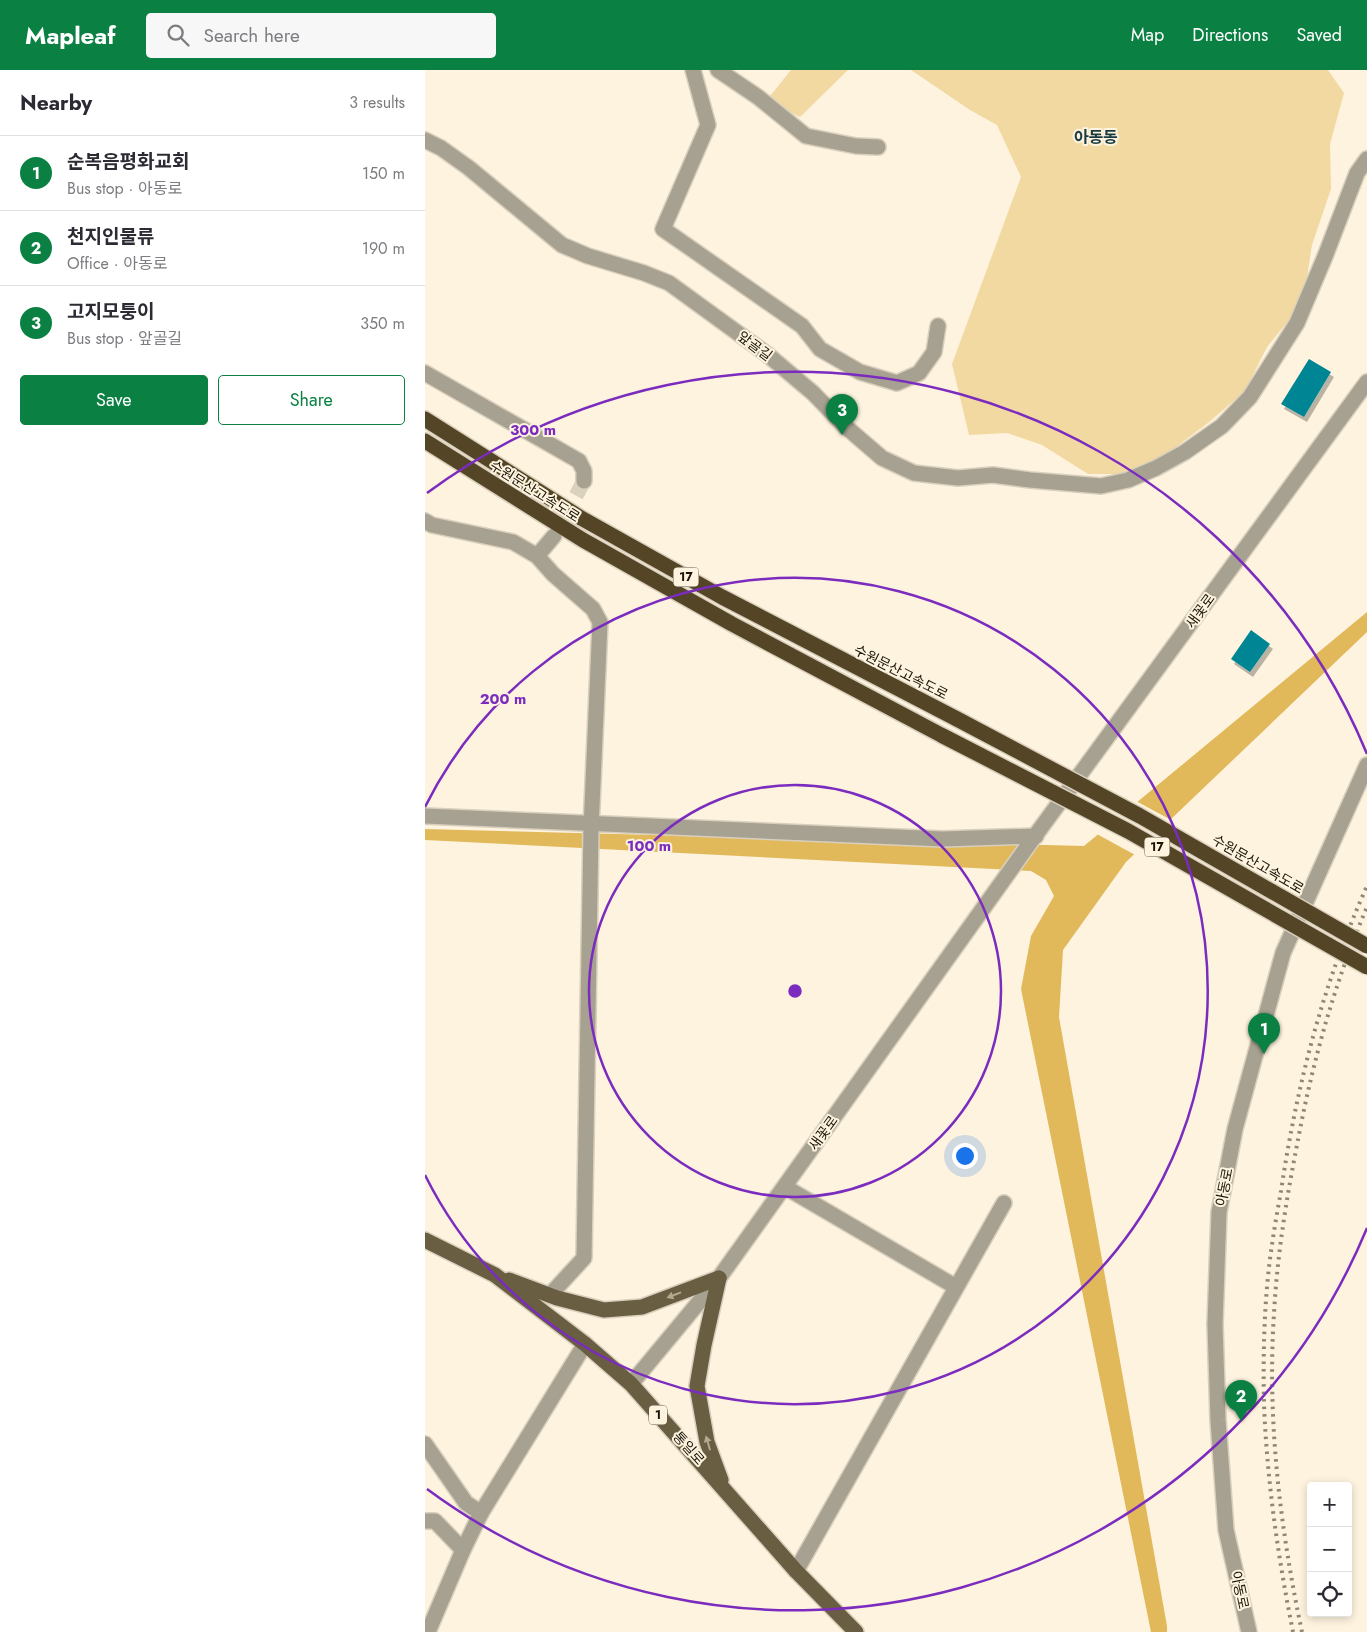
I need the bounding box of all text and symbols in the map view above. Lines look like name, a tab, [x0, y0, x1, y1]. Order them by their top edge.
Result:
search box	[146, 13, 496, 58]
text: Mapleaf	[25, 18, 116, 53]
icon: search	[164, 21, 192, 49]
text: Search here	[204, 22, 300, 49]
text: Map	[1131, 22, 1164, 48]
text: Directions	[1192, 22, 1268, 48]
text: Saved	[1296, 22, 1342, 48]
text: Nearby	[20, 88, 92, 118]
text: 3 results	[349, 91, 405, 114]
district label: 아동동	[1074, 126, 1118, 149]
text: 순복음평화교회	[67, 148, 189, 175]
text: 1	[32, 162, 40, 185]
text: 150 m	[362, 162, 405, 185]
text: Bus stop · 아동로	[67, 177, 182, 200]
text: 천지인물류	[67, 223, 154, 250]
text: 2	[31, 237, 41, 260]
text: 190 m	[362, 237, 405, 260]
text: Office · 아동로	[67, 252, 167, 275]
text: 고지모퉁이	[67, 298, 154, 325]
text: 3	[31, 312, 41, 335]
text: 350 m	[360, 312, 405, 335]
street label: 앞골길	[734, 326, 776, 366]
text: Bus stop · 앞골길	[67, 327, 182, 350]
button: Save	[20, 375, 208, 425]
button: Share	[218, 375, 405, 425]
pin: 3	[826, 394, 858, 435]
text: 300 m	[510, 419, 556, 441]
street label: 수원문산고속도로	[486, 455, 584, 527]
road number: 17	[673, 568, 699, 586]
street label: 새꽃로	[1181, 589, 1220, 633]
street label: 수원문산고속도로	[851, 640, 952, 704]
text: 200 m	[480, 688, 526, 710]
street label: 수원문산고속도로	[1208, 830, 1308, 898]
text: 100 m	[627, 835, 671, 857]
road number: 17	[1145, 838, 1169, 856]
centre of rings	[786, 982, 804, 1000]
pin: 1	[1248, 1013, 1280, 1054]
street label: 새꽃로	[804, 1111, 843, 1155]
your location	[952, 1143, 978, 1169]
street label: 아동로	[1210, 1166, 1238, 1208]
one-way arrow	[666, 1291, 681, 1299]
pin: 2	[1225, 1380, 1257, 1421]
road number: 1	[649, 1406, 667, 1424]
street label: 통일로	[669, 1427, 709, 1469]
one-way arrow	[703, 1435, 711, 1450]
map controls	[1307, 1482, 1352, 1617]
button: +	[1307, 1482, 1352, 1527]
button: −	[1307, 1527, 1352, 1572]
street label: 아동로	[1226, 1569, 1254, 1611]
button: locate	[1307, 1572, 1352, 1617]

